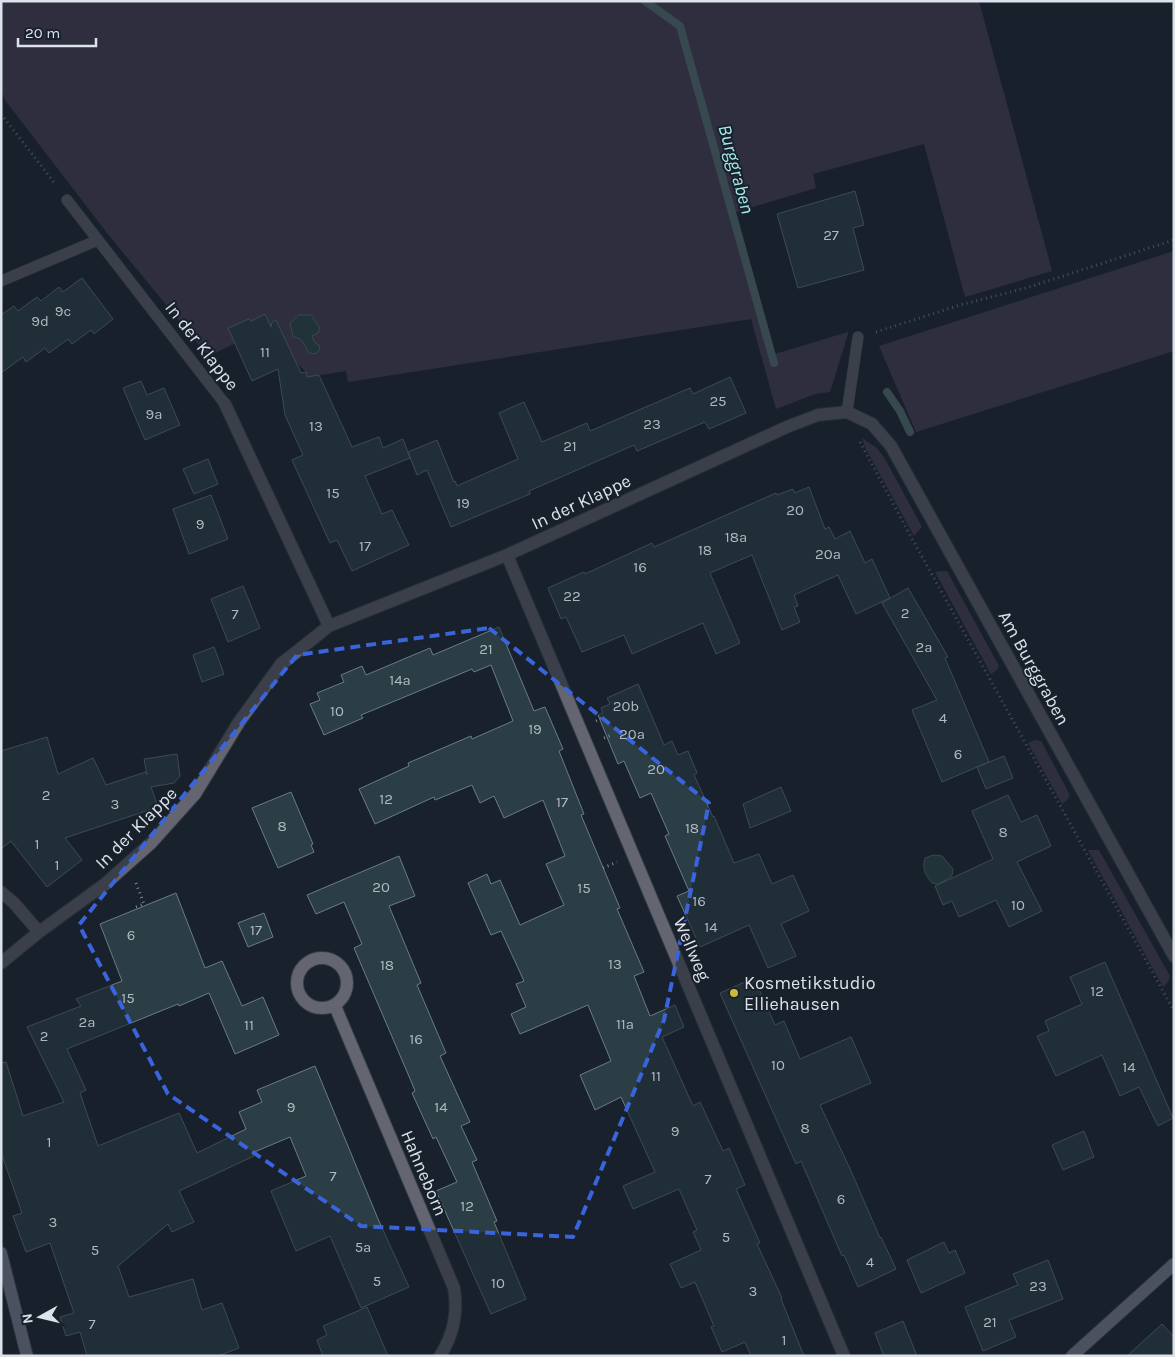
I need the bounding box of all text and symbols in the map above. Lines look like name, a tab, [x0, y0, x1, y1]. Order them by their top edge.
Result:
scale bar	[18, 15, 95, 47]
text: 20 m	[25, 24, 60, 42]
water label: Burggraben	[714, 122, 759, 216]
house number: 27	[823, 226, 839, 244]
street label: In der Klappe	[160, 297, 244, 395]
house number: 9c	[55, 302, 71, 320]
house number: 9d	[31, 312, 49, 330]
house number: 11	[260, 343, 270, 361]
house number: 25	[709, 392, 727, 410]
house number: 9a	[146, 405, 162, 423]
house number: 23	[643, 415, 661, 433]
house number: 13	[309, 417, 323, 435]
house number: 21	[563, 437, 577, 455]
street label: In der Klappe	[528, 469, 634, 535]
house number: 15	[326, 484, 340, 502]
house number: 19	[456, 494, 470, 512]
house number: 20	[786, 501, 804, 519]
house number: 9	[196, 515, 204, 533]
house number: 18a	[725, 528, 747, 546]
house number: 17	[359, 537, 371, 555]
house number: 18	[698, 541, 712, 559]
house number: 20a	[815, 545, 841, 563]
house number: 16	[633, 558, 647, 576]
house number: 22	[563, 587, 581, 605]
house number: 2	[901, 604, 909, 622]
house number: 7	[231, 605, 239, 623]
street label: Am Burggraben	[994, 607, 1074, 729]
house number: 2a	[916, 638, 932, 656]
house number: 21	[479, 640, 493, 658]
house number: 14a	[389, 671, 411, 689]
house number: 20b	[613, 697, 639, 715]
house number: 10	[330, 702, 344, 720]
house number: 4	[939, 709, 948, 727]
house number: 19	[528, 720, 542, 738]
house number: 20a	[619, 725, 645, 743]
house number: 6	[954, 745, 962, 763]
house number: 20	[647, 760, 665, 778]
street label: In der Klappe	[90, 782, 182, 874]
house number: 2	[42, 786, 50, 804]
house number: 12	[379, 790, 393, 808]
house number: 17	[556, 793, 568, 811]
house number: 3	[111, 795, 119, 813]
house number: 8	[277, 817, 287, 835]
house number: 18	[685, 819, 699, 837]
house number: 8	[998, 823, 1008, 841]
house number: 1	[35, 835, 39, 853]
house number: 1	[55, 856, 59, 874]
house number: 20	[372, 878, 390, 896]
house number: 15	[577, 879, 591, 897]
house number: 16	[692, 892, 706, 910]
house number: 10	[1011, 896, 1025, 914]
street label: Wellweg	[669, 914, 715, 984]
house number: 14	[704, 918, 718, 936]
house number: 17	[250, 921, 262, 939]
house number: 6	[127, 926, 135, 944]
house number: 13	[608, 955, 622, 973]
house number: 18	[380, 956, 394, 974]
place label: Kosmetikstudio Elliehausen	[744, 972, 876, 1015]
house number: 12	[1090, 982, 1104, 1000]
marker: Kosmetikstudio Elliehausen	[728, 987, 740, 999]
house number: 15	[121, 989, 135, 1007]
house number: 2a	[79, 1013, 95, 1031]
house number: 11a	[616, 1015, 634, 1033]
house number: 11	[244, 1016, 254, 1034]
house number: 2	[40, 1027, 48, 1045]
house number: 16	[409, 1030, 423, 1048]
house number: 10	[771, 1056, 785, 1074]
house number: 14	[1122, 1058, 1136, 1076]
house number: 11	[651, 1067, 661, 1085]
house number: 9	[287, 1098, 295, 1116]
house number: 14	[434, 1098, 448, 1116]
house number: 8	[800, 1119, 810, 1137]
house number: 9	[671, 1122, 679, 1140]
street label: Hahneborn	[396, 1127, 452, 1219]
house number: 1	[47, 1133, 51, 1151]
house number: 7	[329, 1167, 337, 1185]
house number: 7	[704, 1170, 712, 1188]
house number: 6	[837, 1190, 845, 1208]
house number: 12	[460, 1197, 474, 1215]
house number: 3	[49, 1213, 57, 1231]
house number: 5	[722, 1228, 730, 1246]
house number: 5a	[355, 1238, 371, 1256]
house number: 5	[91, 1241, 99, 1259]
house number: 4	[866, 1253, 875, 1271]
house number: 5	[373, 1272, 381, 1290]
house number: 10	[491, 1274, 505, 1292]
house number: 23	[1029, 1277, 1047, 1295]
house number: 3	[749, 1282, 757, 1300]
north arrow	[15, 1292, 65, 1342]
text: N	[19, 1313, 37, 1325]
house number: 21	[983, 1313, 997, 1331]
house number: 7	[88, 1315, 96, 1333]
house number: 1	[782, 1331, 786, 1349]

